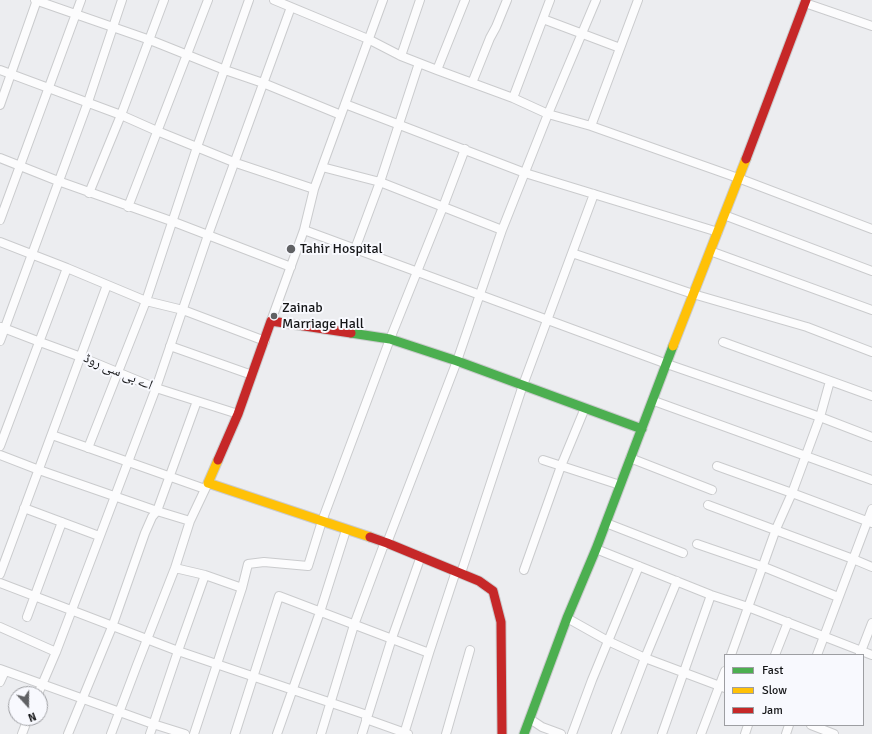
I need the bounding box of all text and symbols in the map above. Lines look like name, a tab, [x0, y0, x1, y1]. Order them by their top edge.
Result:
place label: Tahir Hospital	[300, 241, 383, 257]
marker: Tahir Hospital	[285, 243, 297, 255]
place label: Zainab Marriage Hall	[282, 300, 364, 332]
marker: Zainab Marriage Hall	[269, 311, 279, 321]
street label: اے بی سی روڈ	[81, 350, 155, 394]
legend	[724, 654, 864, 726]
text: Fast	[762, 663, 783, 678]
text: Slow	[762, 683, 787, 698]
north arrow	[8, 686, 48, 726]
text: Jam	[762, 703, 783, 718]
text: N	[26, 709, 38, 724]

